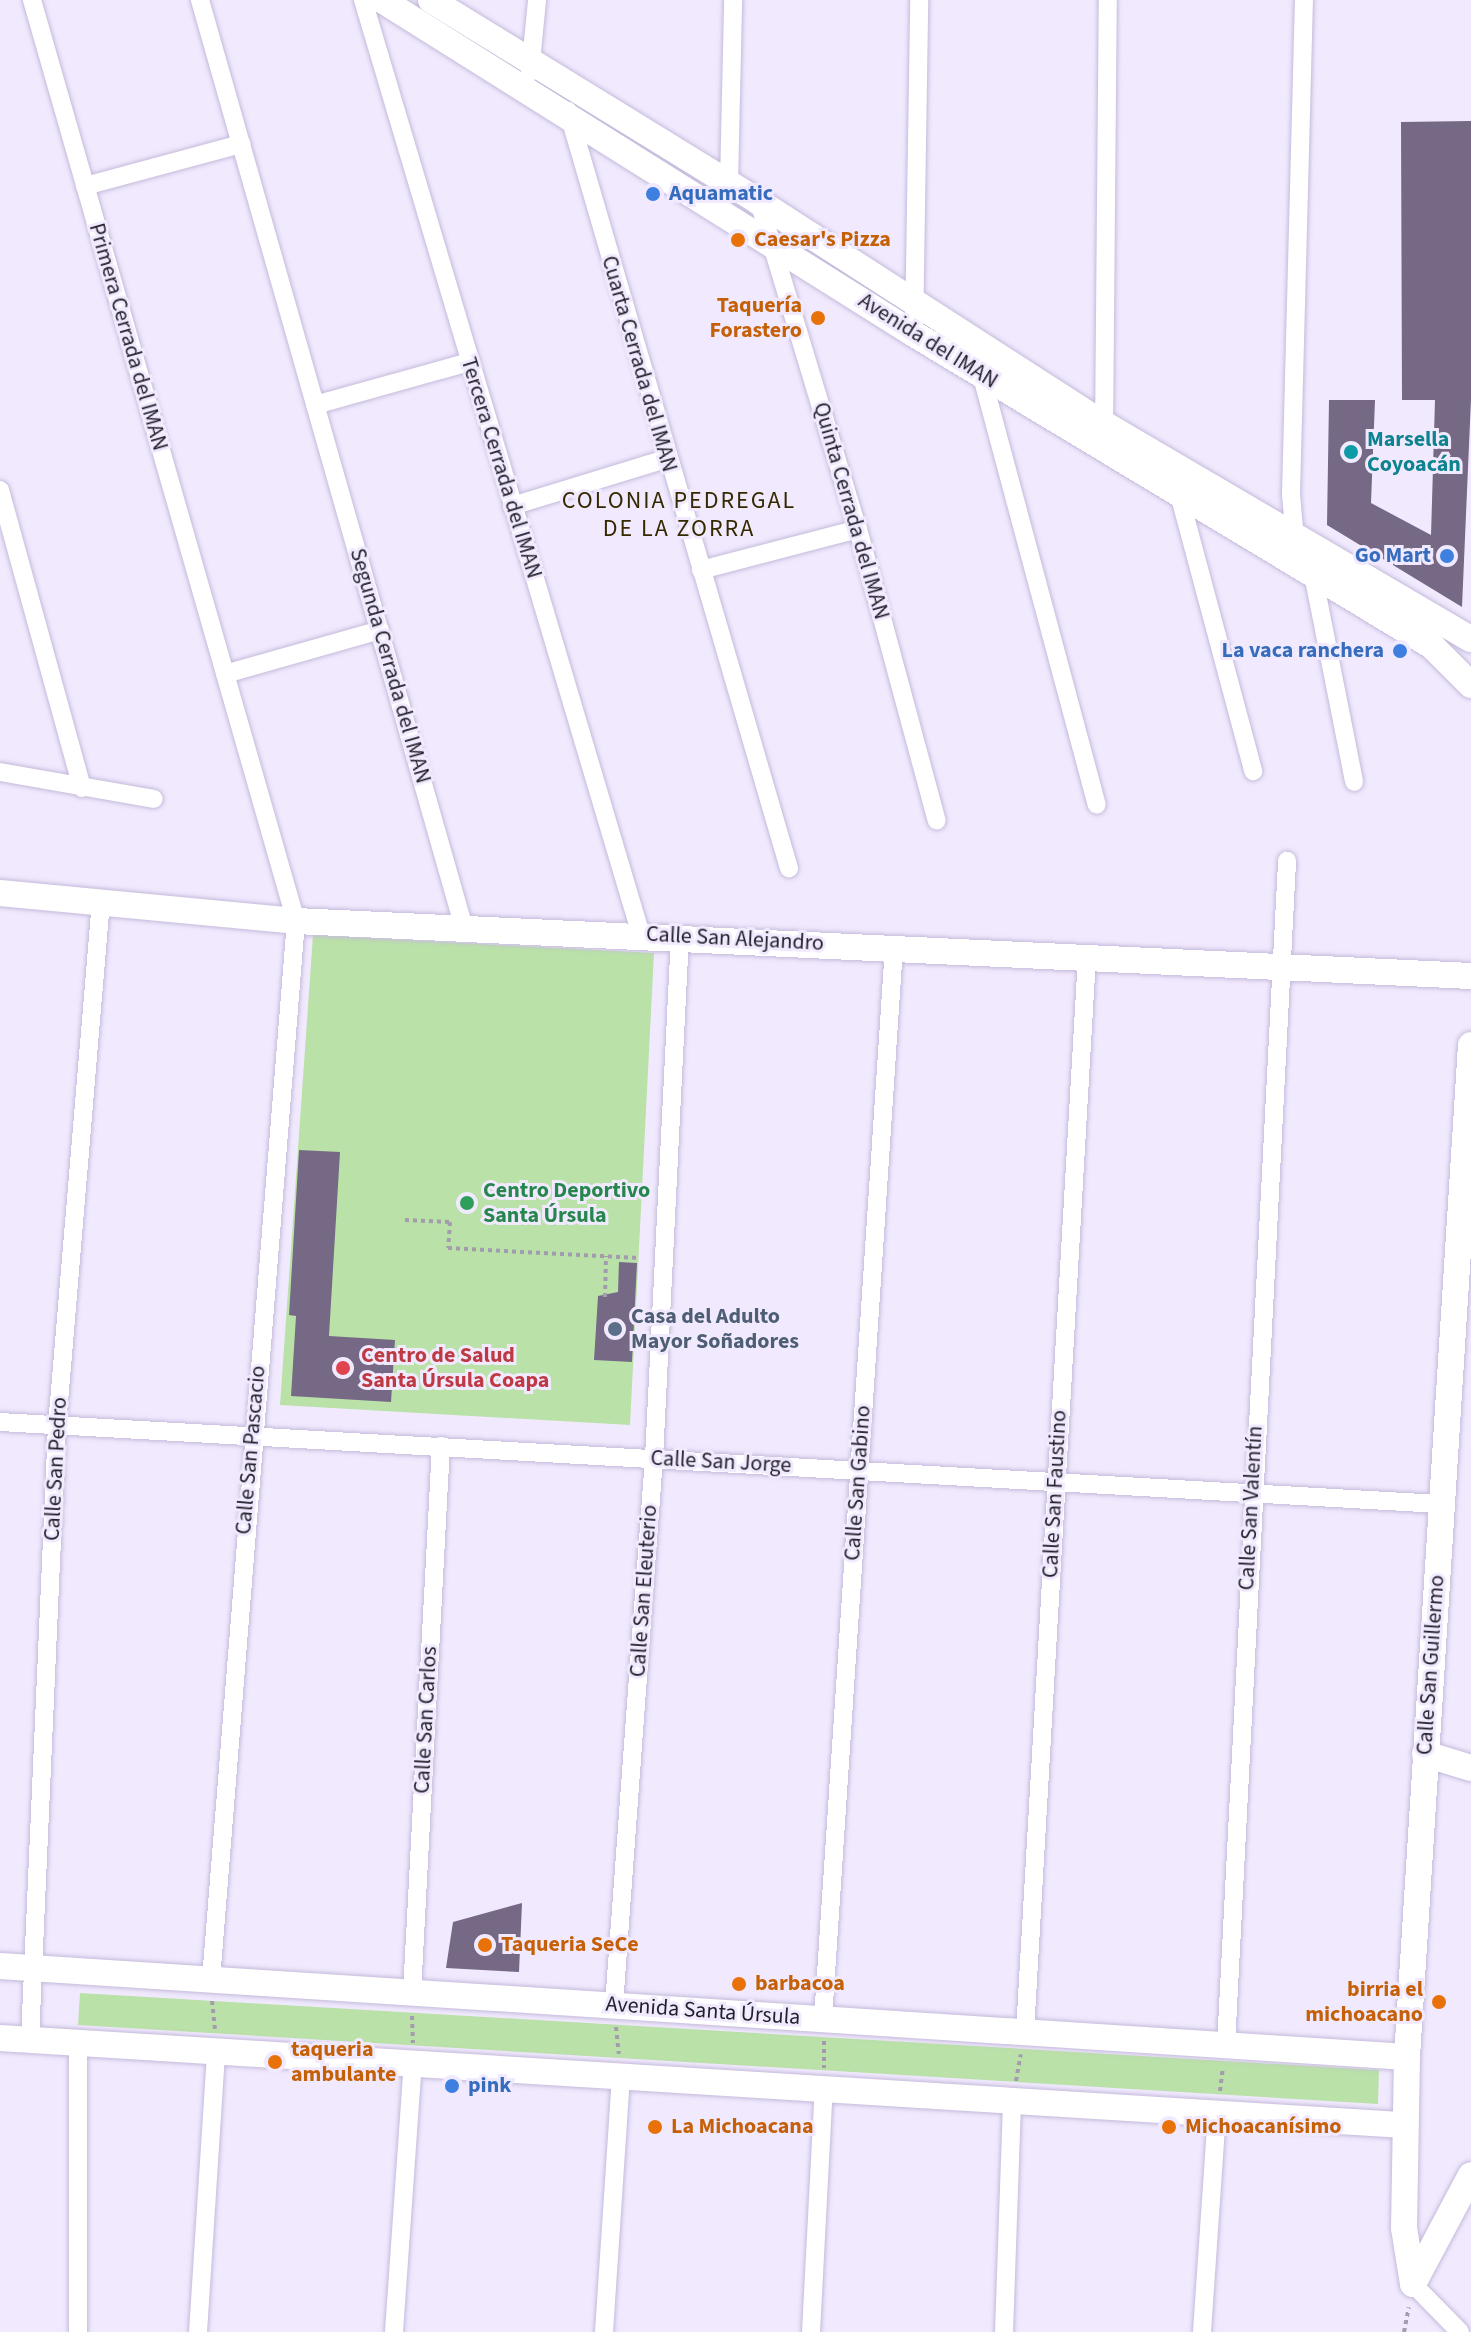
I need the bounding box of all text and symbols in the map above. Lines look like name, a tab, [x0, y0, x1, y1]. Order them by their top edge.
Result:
place label: Aquamatic	[669, 181, 773, 207]
marker: Aquamatic	[644, 185, 662, 203]
street label: Primera Cerrada del IMAN	[83, 220, 173, 454]
place label: Caesar's Pizza	[754, 227, 891, 253]
marker: Caesar's Pizza	[729, 231, 747, 249]
street label: Cuarta Cerrada del IMAN	[595, 253, 683, 475]
street label: Avenida del IMAN	[854, 288, 1002, 394]
place label: Taquería Forastero	[709, 292, 802, 344]
marker: Taquería Forastero	[809, 309, 827, 327]
street label: Tercera Cerrada del IMAN	[455, 354, 547, 582]
street label: Quinta Cerrada del IMAN	[807, 399, 895, 623]
place label: Marsella Coyoacán	[1367, 426, 1461, 478]
marker: Marsella Coyoacán	[1342, 443, 1360, 461]
district label: COLONIA PEDREGAL DE LA ZORRA	[562, 487, 796, 543]
place label: Go Mart	[1355, 543, 1431, 569]
street label: Segunda Cerrada del IMAN	[344, 545, 436, 787]
marker: Go Mart	[1438, 547, 1456, 565]
place label: La vaca ranchera	[1222, 638, 1384, 664]
marker: La vaca ranchera	[1391, 642, 1409, 660]
street label: Calle San Alejandro	[645, 921, 825, 957]
place label: Centro Deportivo Santa Úrsula	[483, 1177, 650, 1228]
marker: Centro Deportivo Santa Úrsula	[458, 1194, 476, 1212]
place label: Casa del Adulto Mayor Soñadores	[631, 1303, 799, 1354]
marker: Casa del Adulto Mayor Soñadores	[606, 1320, 624, 1338]
place label: Centro de Salud Santa Úrsula Coapa	[361, 1342, 549, 1394]
marker: Centro de Salud Santa Úrsula Coapa	[332, 1357, 354, 1379]
street label: Calle San Pascacio	[230, 1364, 272, 1536]
street label: Calle San Pedro	[39, 1396, 73, 1542]
street label: Calle San Gabino	[839, 1404, 877, 1562]
street label: Calle San Faustino	[1037, 1409, 1073, 1579]
street label: Calle San Valentín	[1234, 1425, 1268, 1591]
street label: Calle San Jorge	[650, 1445, 792, 1479]
street label: Calle San Eleuterio	[625, 1504, 663, 1678]
street label: Calle San Guillermo	[1412, 1574, 1450, 1756]
street label: Calle San Carlos	[409, 1646, 443, 1794]
place label: Taqueria SeCe	[501, 1932, 639, 1958]
marker: Taqueria SeCe	[476, 1936, 494, 1954]
place label: barbacoa	[755, 1971, 845, 1997]
marker: barbacoa	[730, 1975, 748, 1993]
place label: birria el michoacano	[1305, 1976, 1423, 2028]
street label: Avenida Santa Úrsula	[605, 1991, 801, 2031]
marker: birria el michoacano	[1430, 1993, 1448, 2011]
place label: taqueria ambulante	[291, 2036, 396, 2088]
marker: taqueria ambulante	[266, 2053, 284, 2071]
place label: pink	[468, 2073, 511, 2099]
marker: pink	[443, 2077, 461, 2095]
place label: La Michoacana	[671, 2114, 813, 2140]
place label: Michoacanísimo	[1185, 2114, 1341, 2140]
marker: La Michoacana	[646, 2118, 664, 2136]
marker: Michoacanísimo	[1160, 2118, 1178, 2136]

